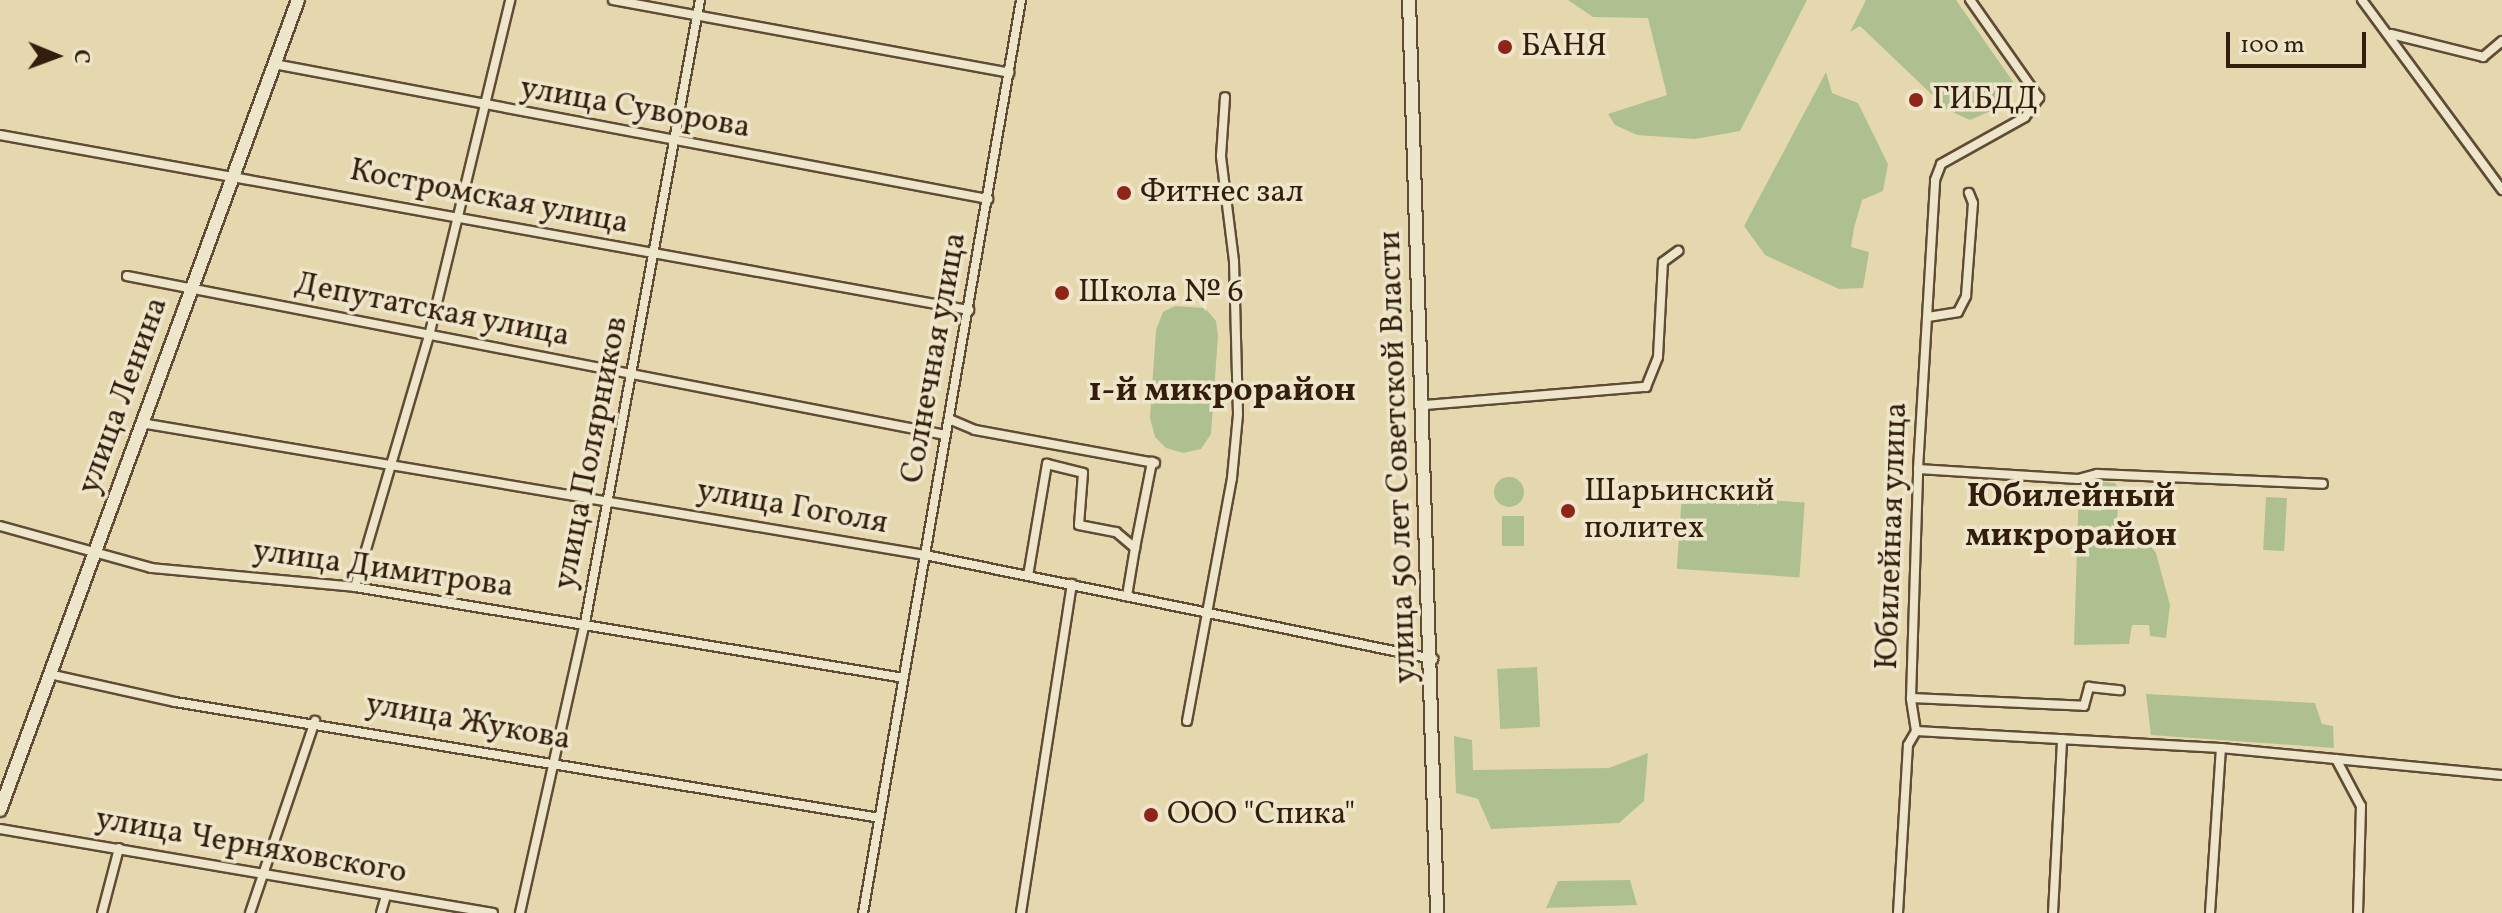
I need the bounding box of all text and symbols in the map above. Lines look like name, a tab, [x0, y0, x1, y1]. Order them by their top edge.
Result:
north arrow	[16, 16, 96, 96]
scale bar	[2230, 16, 2370, 66]
place label: БАНЯ	[1521, 28, 1607, 66]
text: 100 m	[2240, 29, 2305, 63]
marker: БАНЯ	[1496, 38, 1514, 56]
text: С	[65, 49, 96, 64]
street label: улица Суворова	[517, 70, 753, 148]
place label: ГИБДД	[1932, 81, 2038, 119]
marker: ГИБДД	[1907, 91, 1925, 109]
street label: Костромская улица	[346, 152, 632, 244]
place label: Фитнес зал	[1140, 174, 1304, 212]
marker: Фитнес зал	[1115, 184, 1133, 202]
street label: Солнечная улица	[894, 229, 976, 487]
street label: улица 50 лет Советской Власти	[1372, 230, 1426, 684]
street label: Депутатская улица	[291, 265, 573, 357]
place label: Школа № 6	[1078, 274, 1244, 312]
marker: Школа № 6	[1053, 284, 1071, 302]
street label: улица Ленина	[71, 292, 177, 500]
street label: улица Полярников	[547, 313, 637, 593]
district label: 1-й микрорайон	[1088, 372, 1356, 412]
street label: Юбилейная улица	[1869, 401, 1917, 671]
street label: улица Гоголя	[694, 472, 890, 544]
place label: Шарьинский политех	[1584, 474, 1774, 549]
district label: Юбилейный микрорайон	[1965, 477, 2177, 556]
marker: Шарьинский политех	[1559, 502, 1577, 520]
street label: улица Димитрова	[250, 533, 516, 607]
street label: улица Жукова	[363, 686, 573, 760]
place label: ООО "Спика"	[1167, 796, 1355, 834]
street label: улица Черняховского	[92, 801, 410, 893]
marker: ООО "Спика"	[1142, 806, 1160, 824]

